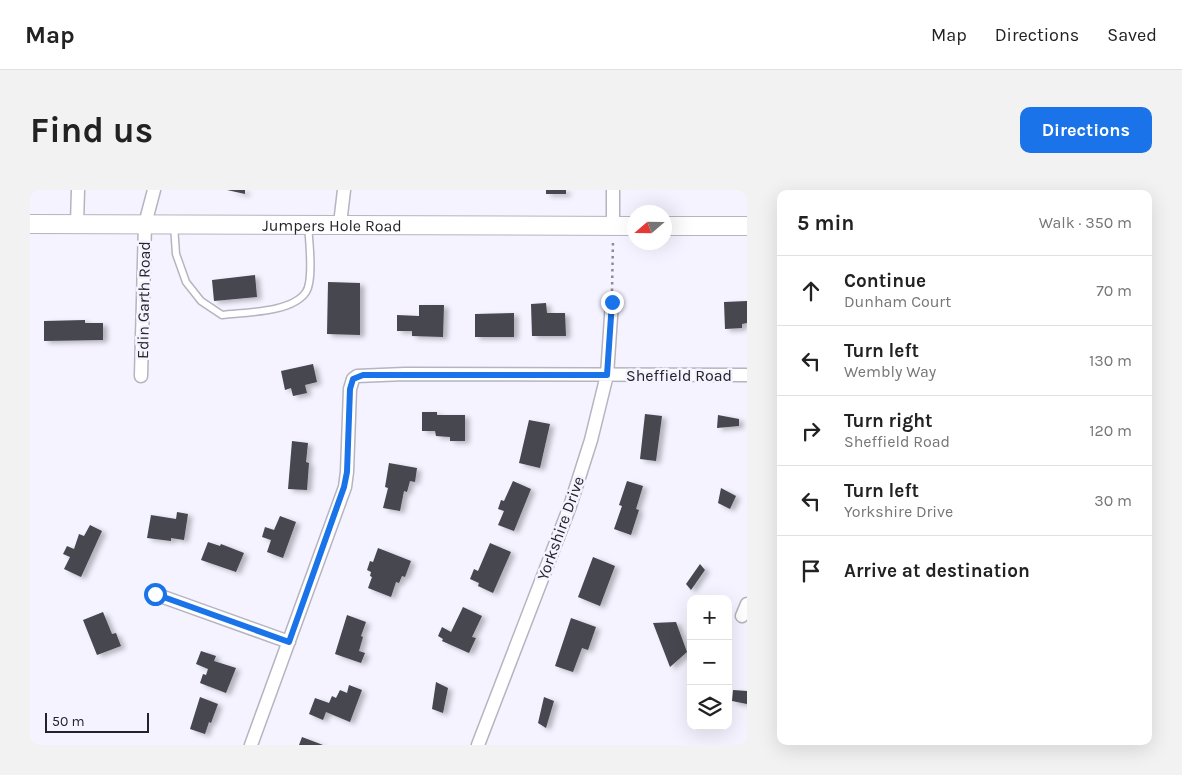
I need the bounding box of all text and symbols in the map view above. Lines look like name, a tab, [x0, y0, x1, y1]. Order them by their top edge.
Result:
text: Map	[25, 21, 75, 49]
text: Map	[931, 24, 967, 46]
text: Directions	[995, 24, 1079, 46]
text: Saved	[1107, 24, 1157, 46]
button: Directions	[1020, 107, 1152, 153]
text: Find us	[30, 110, 153, 151]
north arrow	[627, 205, 672, 250]
text: 5 min	[797, 211, 854, 235]
text: Walk · 350 m	[1039, 213, 1132, 232]
street label: Jumpers Hole Road	[262, 216, 402, 235]
street label: Edin Garth Road	[133, 241, 154, 359]
text: Continue	[844, 270, 926, 292]
icon: ahead	[797, 277, 825, 305]
text: 70 m	[1096, 281, 1132, 300]
route end	[601, 291, 624, 314]
text: Dunham Court	[844, 292, 951, 311]
text: Turn left	[844, 340, 919, 362]
icon: left	[797, 347, 825, 375]
text: 130 m	[1089, 351, 1132, 370]
text: Wembly Way	[844, 362, 936, 381]
street label: Sheffield Road	[626, 366, 732, 385]
text: Turn right	[844, 410, 933, 432]
icon: right	[797, 417, 825, 445]
text: 120 m	[1089, 421, 1132, 440]
text: Sheffield Road	[844, 432, 950, 451]
street label: Yorkshire Drive	[533, 474, 588, 583]
text: Turn left	[844, 480, 919, 502]
icon: left	[797, 487, 825, 515]
text: 30 m	[1094, 491, 1132, 510]
text: Yorkshire Drive	[844, 502, 953, 521]
icon: arrive	[797, 557, 825, 585]
text: Arrive at destination	[844, 560, 1030, 582]
route start	[144, 583, 167, 606]
map controls	[687, 595, 732, 730]
button: +	[687, 595, 732, 640]
button: −	[687, 640, 732, 685]
button: layers	[687, 685, 732, 730]
scale bar	[45, 710, 149, 733]
text: 50 m	[52, 713, 85, 730]

